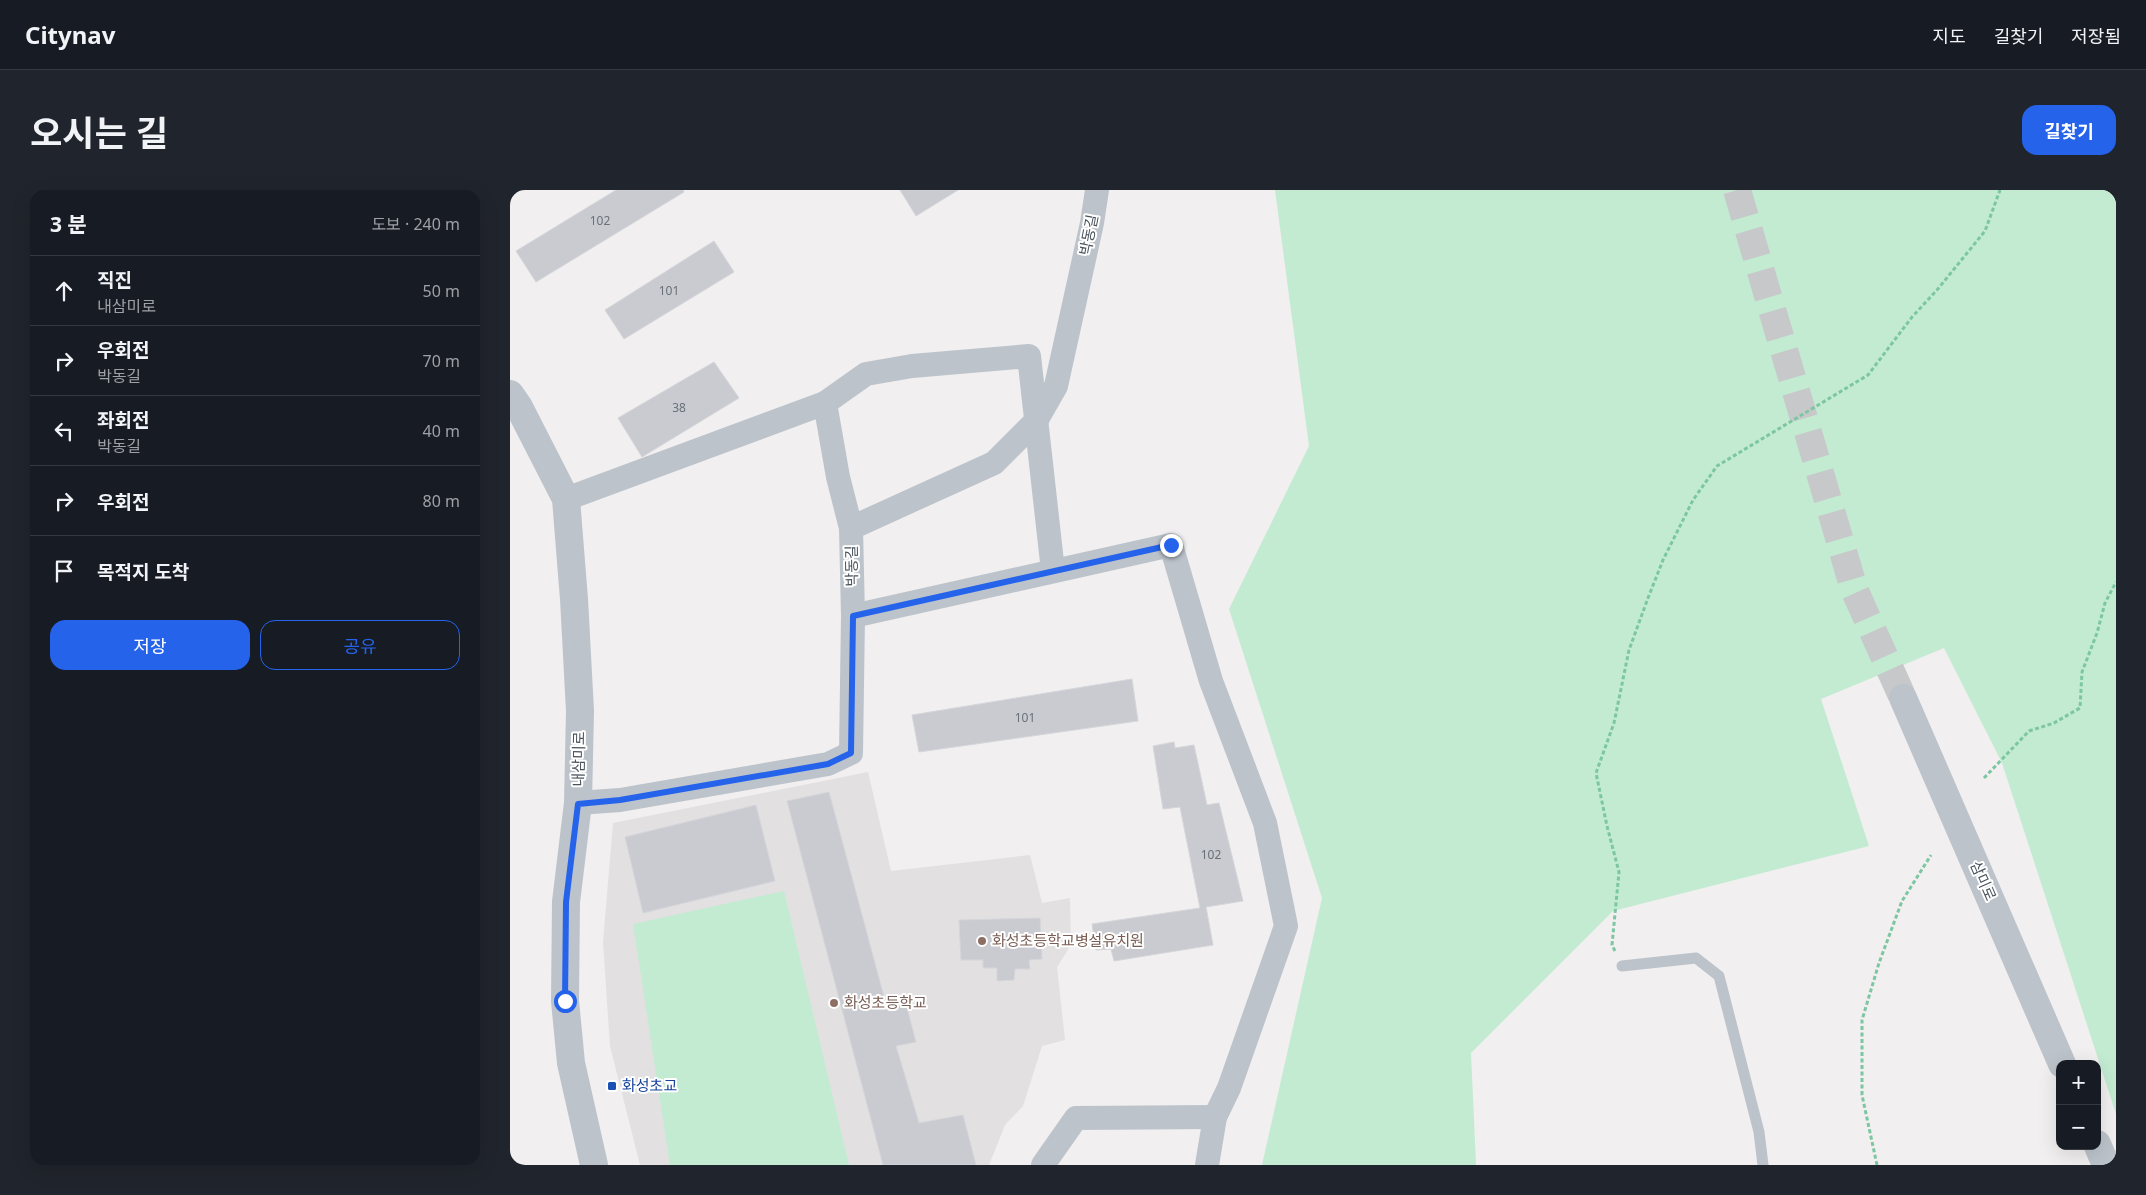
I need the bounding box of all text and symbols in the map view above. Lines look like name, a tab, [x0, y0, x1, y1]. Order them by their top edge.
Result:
text: Citynav	[25, 18, 115, 51]
text: 지도	[1933, 24, 1966, 48]
text: 길찾기	[1994, 24, 2043, 48]
text: 저장됨	[2071, 24, 2121, 48]
button: 길찾기	[2022, 105, 2116, 155]
text: 오시는 길	[30, 109, 168, 156]
text: 3 분	[50, 210, 87, 238]
house number: 102	[590, 212, 610, 229]
text: 도보 · 240 m	[371, 213, 460, 235]
street label: 박동길	[1074, 213, 1102, 257]
text: 직진	[97, 267, 132, 293]
icon: ahead	[50, 277, 78, 305]
text: 50 m	[423, 280, 460, 302]
house number: 101	[659, 282, 679, 299]
text: 내삼미로	[97, 295, 156, 317]
text: 우회전	[97, 337, 149, 363]
icon: right	[50, 347, 78, 375]
text: 70 m	[423, 350, 460, 372]
text: 박동길	[97, 365, 141, 387]
house number: 38	[672, 399, 686, 416]
text: 좌회전	[97, 407, 149, 433]
icon: left	[50, 417, 78, 445]
text: 40 m	[423, 420, 460, 442]
text: 박동길	[97, 435, 141, 457]
icon: right	[50, 487, 78, 515]
text: 우회전	[97, 489, 149, 515]
text: 80 m	[423, 490, 460, 512]
route end	[1160, 534, 1183, 557]
street label: 박동길	[841, 545, 861, 587]
icon: arrive	[50, 557, 78, 585]
text: 목적지 도착	[97, 559, 189, 585]
button: 저장	[50, 620, 250, 670]
button: 공유	[260, 620, 460, 670]
house number: 101	[1015, 709, 1035, 726]
street label: 내삼미로	[568, 731, 588, 787]
house number: 102	[1201, 846, 1221, 863]
street label: 삼미로	[1966, 858, 2001, 904]
place label: 화성초등학교병설유치원	[992, 930, 1144, 950]
marker: 화성초등학교병설유치원	[976, 935, 988, 947]
route start	[554, 990, 577, 1013]
place label: 화성초등학교	[844, 992, 927, 1012]
marker: 화성초등학교	[828, 997, 840, 1009]
map controls	[2056, 1060, 2101, 1150]
button: +	[2056, 1060, 2101, 1105]
place label: 화성초교	[622, 1075, 677, 1095]
marker: 화성초교	[606, 1080, 618, 1092]
button: −	[2056, 1105, 2101, 1150]

